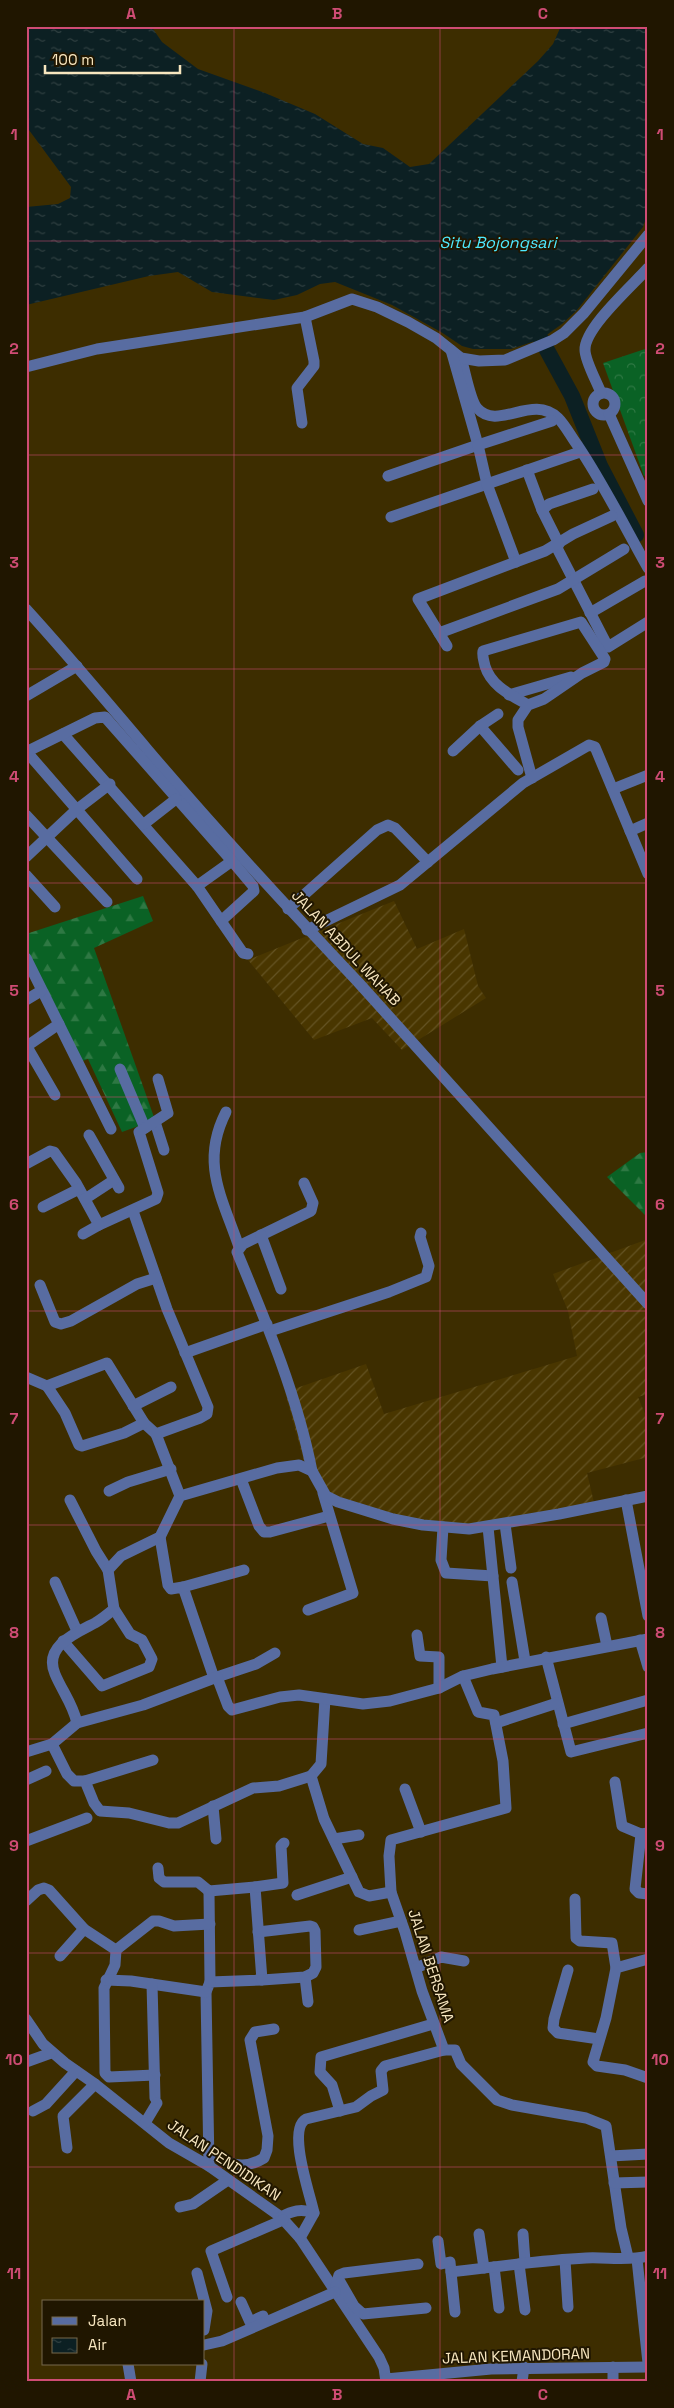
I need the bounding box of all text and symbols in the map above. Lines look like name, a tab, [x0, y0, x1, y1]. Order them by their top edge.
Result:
text: A	[126, 3, 136, 24]
text: B	[332, 3, 342, 24]
text: C	[538, 3, 548, 24]
scale bar	[45, 42, 180, 74]
text: 100 m	[52, 50, 94, 69]
text: 1	[10, 124, 18, 145]
text: 1	[656, 124, 664, 145]
water label: Situ Bojongsari	[440, 232, 559, 253]
text: 2	[9, 338, 19, 359]
text: 2	[655, 338, 665, 359]
text: 3	[9, 552, 19, 573]
text: 3	[655, 552, 665, 573]
text: 4	[9, 766, 19, 787]
text: 4	[655, 766, 665, 787]
street label: JALAN ABDUL WAHAB	[288, 886, 405, 1010]
text: 5	[9, 980, 19, 1001]
text: 5	[655, 980, 665, 1001]
text: 6	[9, 1194, 19, 1215]
text: 6	[655, 1194, 665, 1215]
text: 7	[10, 1408, 19, 1429]
text: 7	[656, 1408, 665, 1429]
text: 8	[9, 1622, 19, 1643]
text: 8	[655, 1622, 665, 1643]
text: 9	[9, 1835, 19, 1856]
text: 9	[655, 1835, 665, 1856]
street label: JALAN BERSAMA	[404, 1907, 459, 2026]
text: 10	[5, 2049, 23, 2070]
text: 10	[651, 2049, 669, 2070]
street label: JALAN PENDIDIKAN	[164, 2115, 285, 2205]
text: 11	[7, 2263, 21, 2284]
text: 11	[653, 2263, 667, 2284]
legend	[42, 2300, 205, 2366]
text: Jalan	[88, 2311, 127, 2330]
text: Air	[88, 2335, 107, 2354]
street label: JALAN KEMANDORAN	[442, 2343, 590, 2368]
text: A	[126, 2384, 136, 2405]
text: B	[332, 2384, 342, 2405]
text: C	[538, 2384, 548, 2405]

